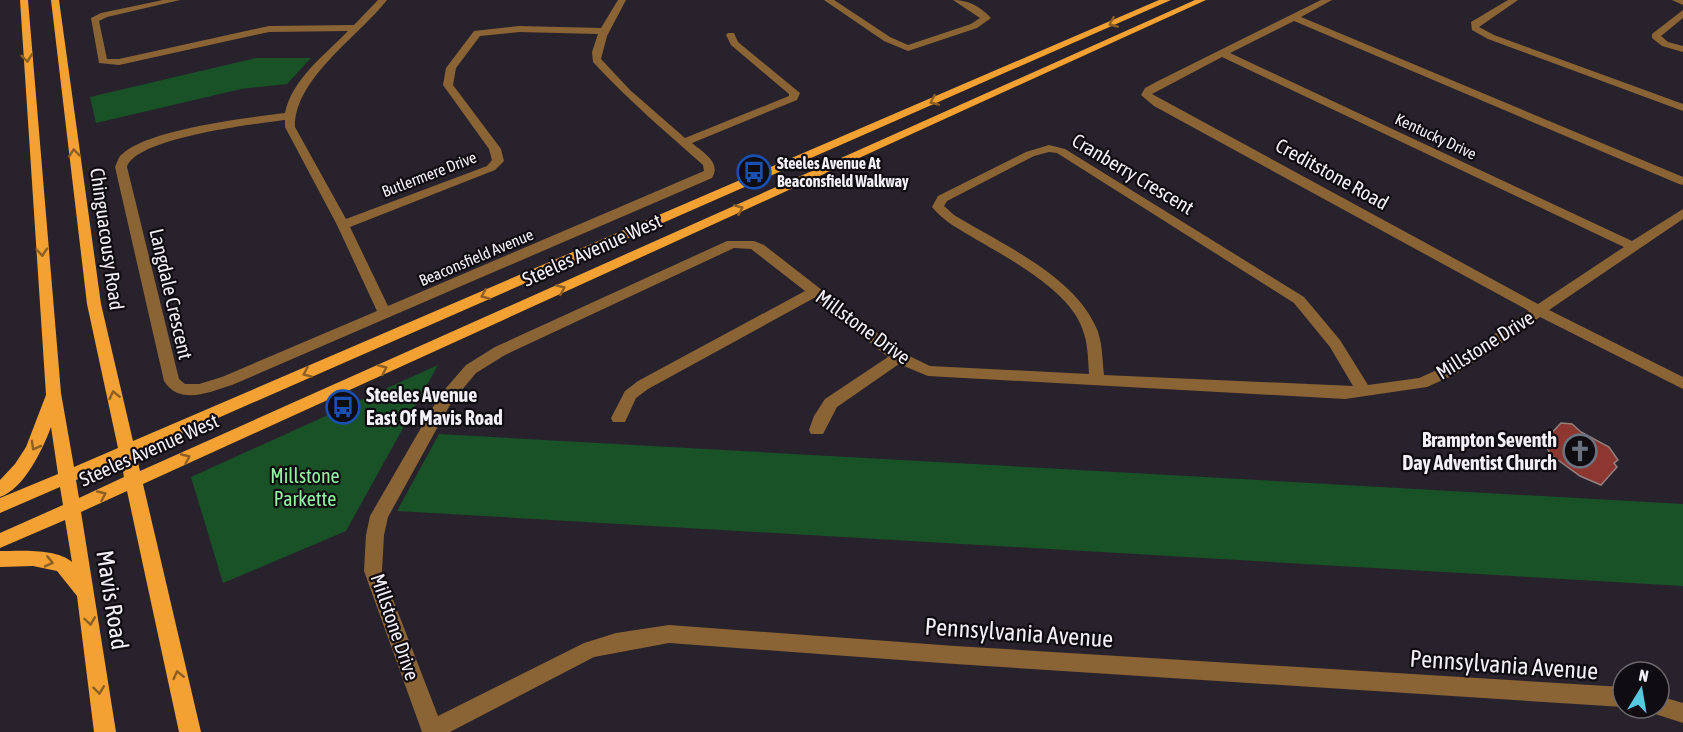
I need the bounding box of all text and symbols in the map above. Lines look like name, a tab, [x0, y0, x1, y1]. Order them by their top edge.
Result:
one-way arrow	[1108, 16, 1119, 28]
one-way arrow	[20, 54, 33, 63]
one-way arrow	[929, 93, 940, 105]
street label: Kentucky Drive	[1392, 109, 1480, 164]
street label: Cranberry Crescent	[1068, 128, 1198, 219]
street label: Creditstone Road	[1272, 133, 1393, 214]
one-way arrow	[68, 148, 81, 157]
street label: Butlermere Drive	[379, 148, 479, 200]
bus stop icon: Steeles Avenue At Beaconsfield Walkway	[736, 154, 772, 190]
place label: Steeles Avenue At Beaconsfield Walkway	[777, 154, 909, 190]
street label: Chinguacousy Road	[86, 166, 129, 311]
one-way arrow	[732, 204, 743, 216]
street label: Steeles Avenue West	[519, 208, 665, 291]
street label: Beaconsfield Avenue	[416, 225, 536, 289]
street label: Langdale Crescent	[145, 226, 198, 362]
one-way arrow	[35, 247, 48, 256]
one-way arrow	[555, 284, 566, 296]
street label: Millstone Drive	[812, 285, 915, 369]
one-way arrow	[480, 288, 491, 300]
street label: Millstone Drive	[1432, 305, 1538, 384]
one-way arrow	[377, 364, 388, 376]
one-way arrow	[302, 366, 313, 378]
place label: Steeles Avenue East Of Mavis Road	[366, 383, 503, 429]
bus stop icon: Steeles Avenue East Of Mavis Road	[325, 389, 361, 425]
one-way arrow	[108, 390, 121, 400]
street label: Steeles Avenue West	[76, 408, 222, 491]
place label: Brampton Seventh Day Adventist Church	[1402, 428, 1557, 474]
church icon: Brampton Seventh Day Adventist Church	[1562, 433, 1598, 469]
one-way arrow	[31, 440, 42, 450]
one-way arrow	[180, 453, 191, 465]
park label: Millstone Parkette	[270, 464, 340, 510]
one-way arrow	[96, 491, 107, 503]
street label: Mavis Road	[91, 548, 134, 652]
one-way arrow	[44, 555, 54, 568]
street label: Millstone Drive	[367, 571, 424, 683]
street label: Pennsylvania Avenue	[924, 612, 1114, 653]
one-way arrow	[83, 616, 95, 626]
street label: Pennsylvania Avenue	[1409, 644, 1599, 685]
north arrow	[1611, 660, 1671, 720]
text: N	[1638, 666, 1650, 685]
one-way arrow	[172, 670, 185, 680]
one-way arrow	[93, 686, 105, 695]

